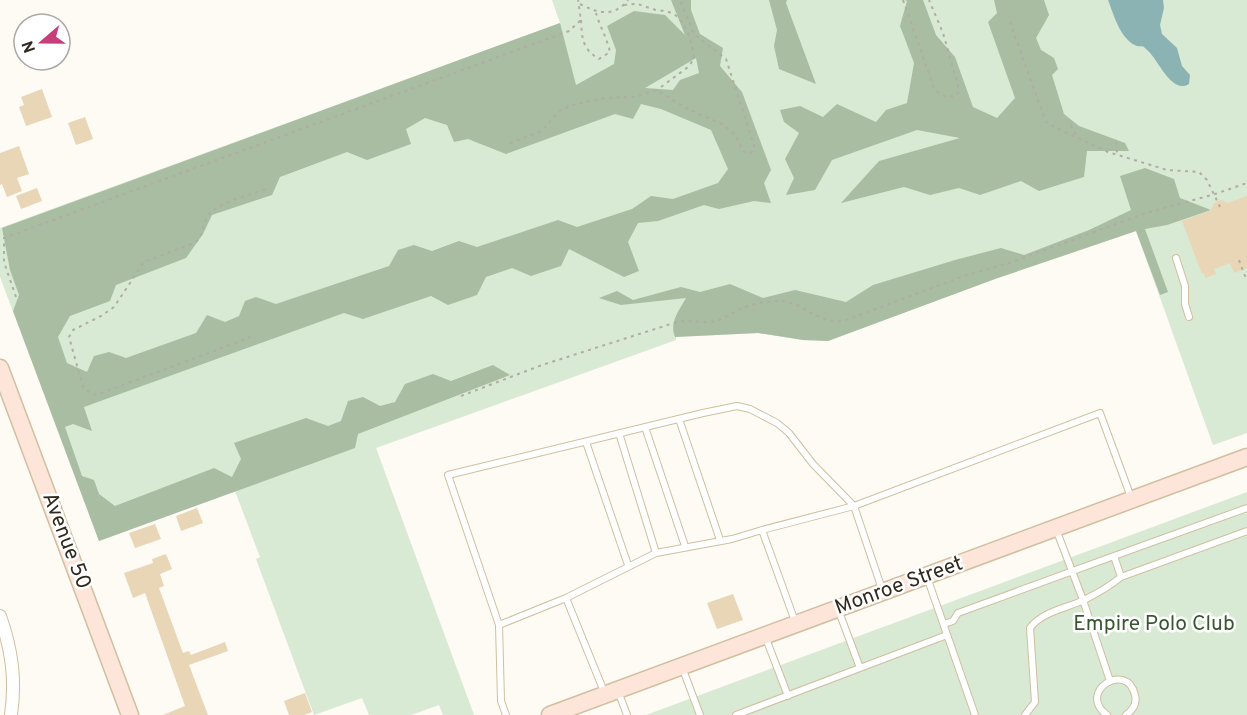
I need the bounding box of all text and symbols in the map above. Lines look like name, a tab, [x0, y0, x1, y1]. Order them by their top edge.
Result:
north arrow	[12, 12, 72, 72]
text: N	[18, 38, 41, 55]
street label: Avenue 50	[35, 489, 97, 593]
street label: Monroe Street	[831, 550, 967, 622]
park label: Empire Polo Club	[1073, 611, 1235, 638]

